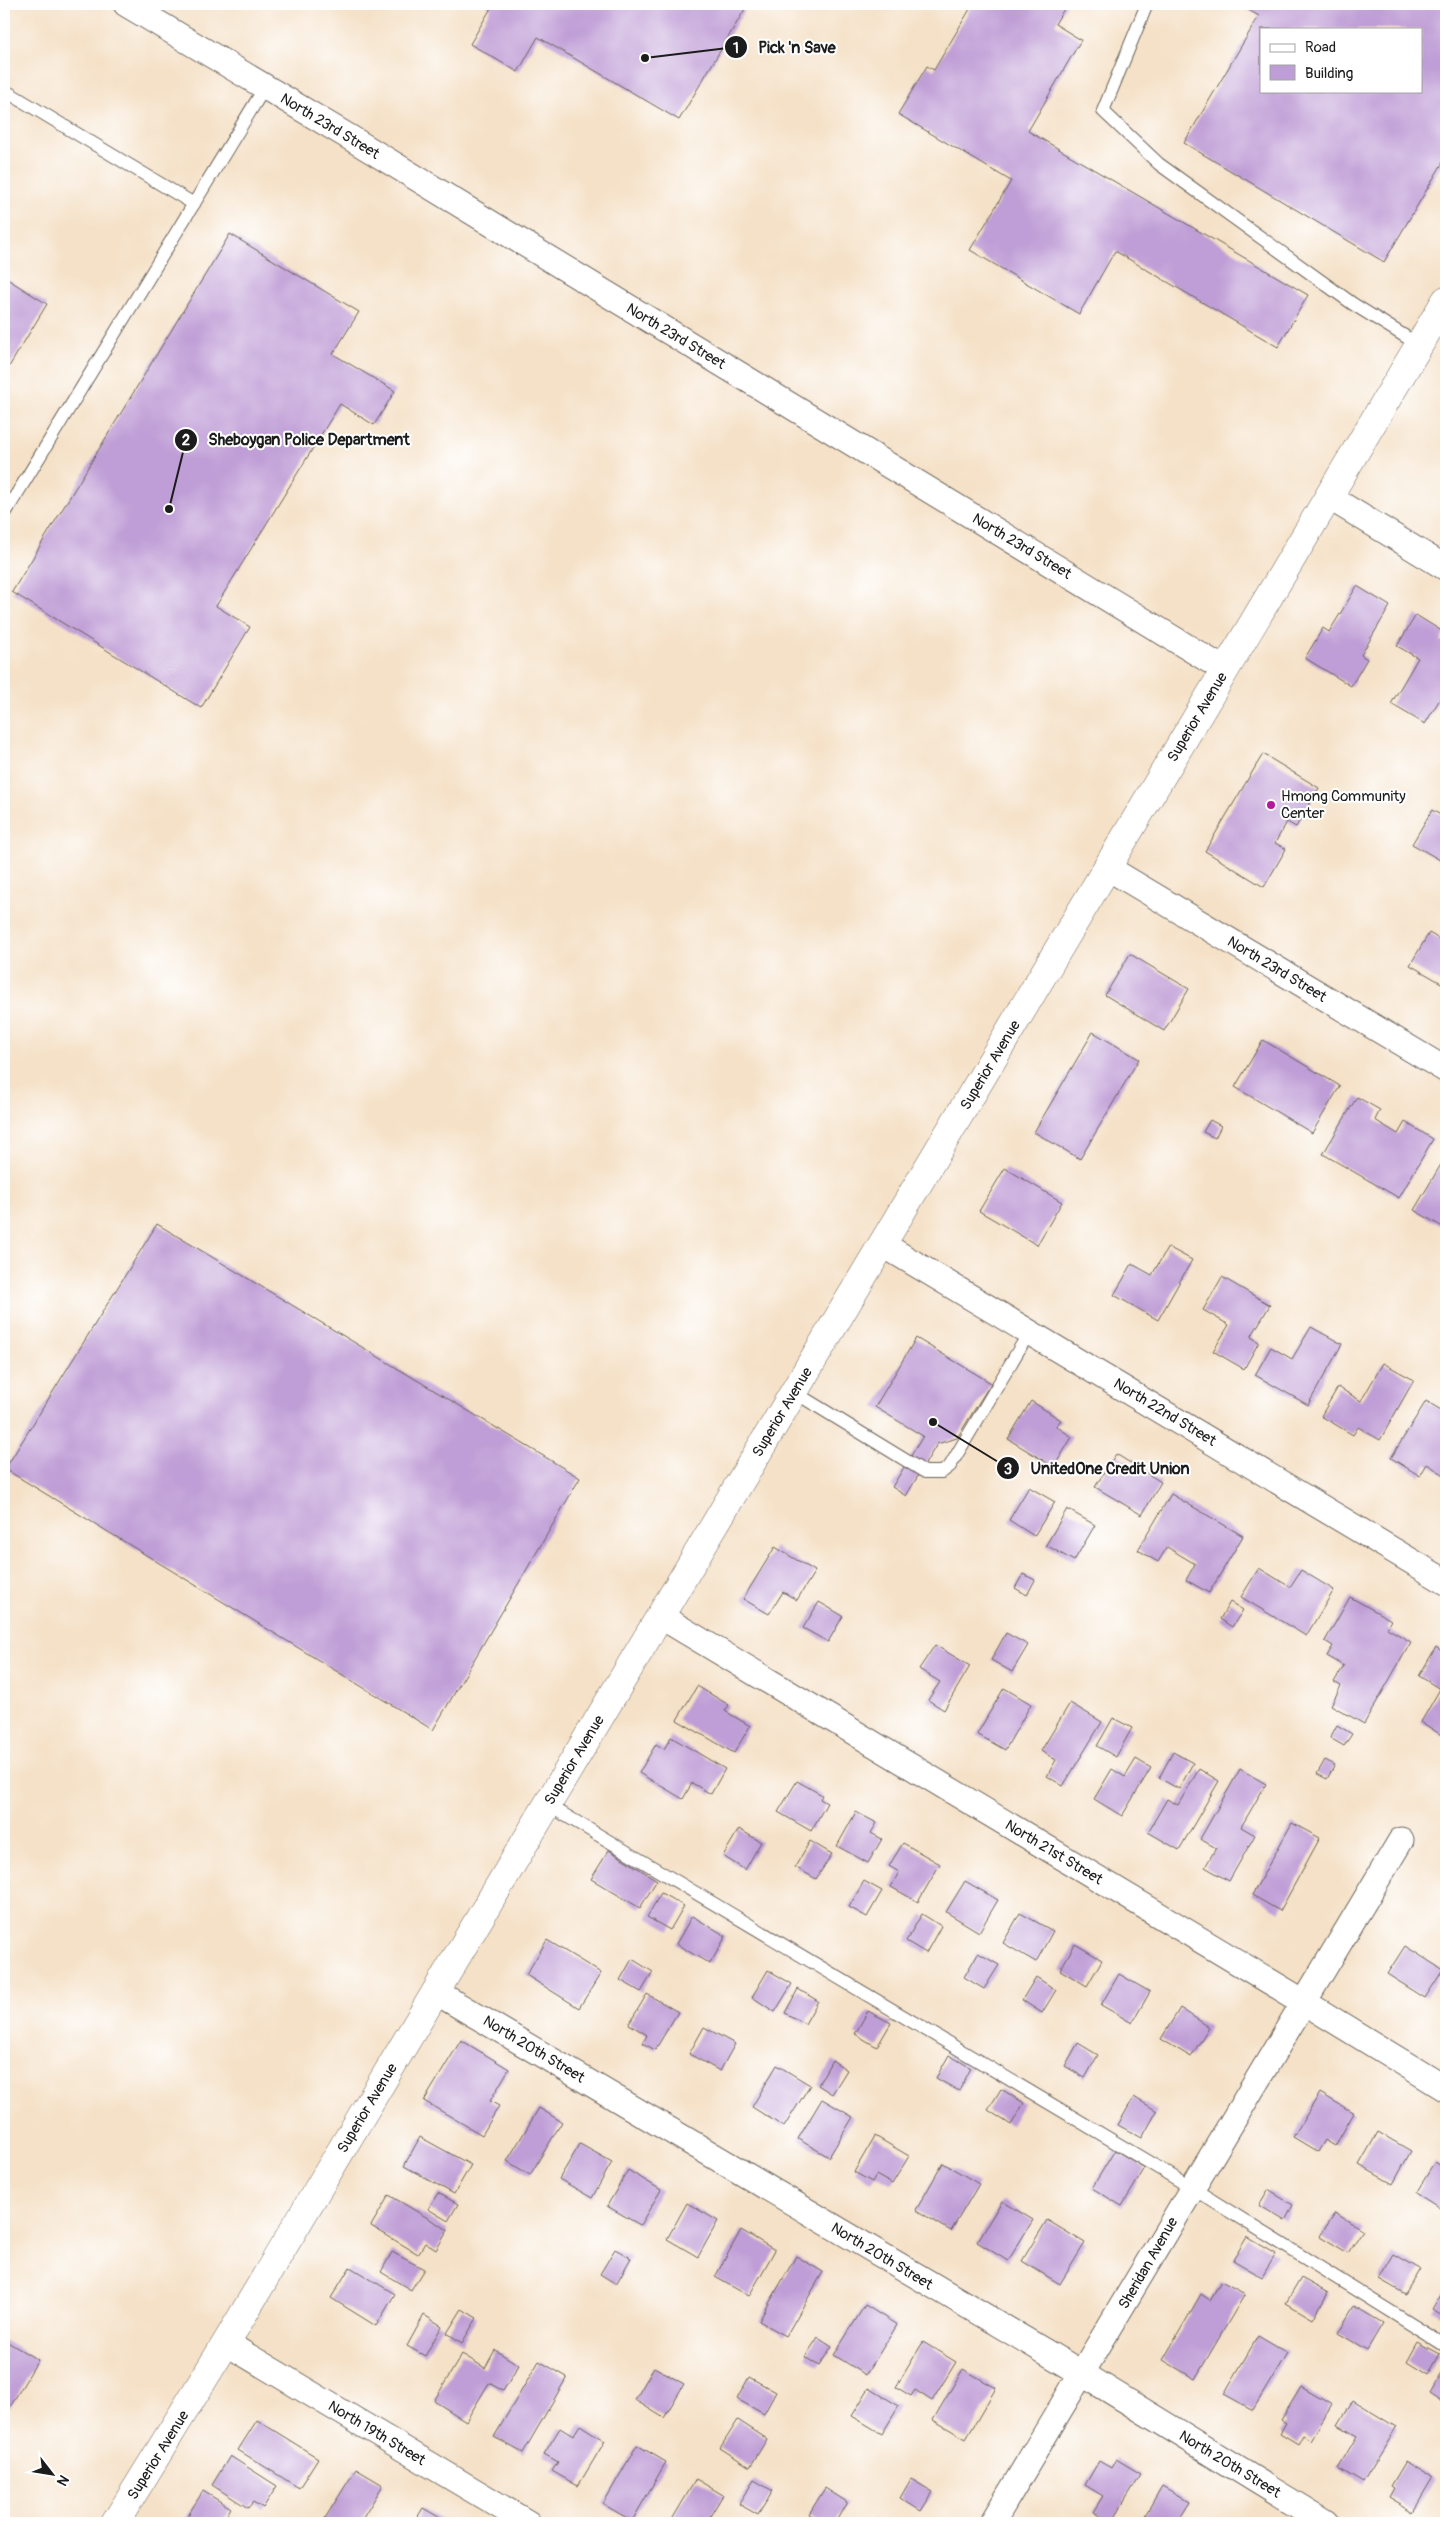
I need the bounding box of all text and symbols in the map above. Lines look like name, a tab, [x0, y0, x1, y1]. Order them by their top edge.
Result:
legend	[1260, 28, 1422, 92]
callout: Pick 'n Save	[724, 32, 846, 63]
text: Pick 'n Save	[758, 38, 837, 58]
text: Road	[1305, 38, 1336, 57]
text: 1	[733, 39, 739, 58]
text: Building	[1305, 64, 1353, 83]
street label: North 23rd Street	[277, 89, 384, 164]
street label: North 23rd Street	[623, 299, 730, 374]
callout: Sheboygan Police Department	[174, 424, 420, 455]
text: Sheboygan Police Department	[208, 430, 410, 450]
text: 2	[182, 431, 190, 450]
street label: North 23rd Street	[969, 509, 1076, 584]
street label: Superior Avenue	[1163, 668, 1232, 766]
place label: Hmong Community Center	[1281, 787, 1406, 823]
marker: Hmong Community Center	[1265, 799, 1277, 811]
street label: North 23rd Street	[1224, 932, 1331, 1007]
street label: Superior Avenue	[956, 1016, 1025, 1114]
street label: Superior Avenue	[748, 1363, 817, 1461]
street label: North 22nd Street	[1110, 1374, 1220, 1451]
callout: UnitedOne Credit Union	[996, 1453, 1200, 1484]
text: UnitedOne Credit Union	[1031, 1459, 1190, 1479]
text: 3	[1004, 1460, 1012, 1479]
street label: Superior Avenue	[540, 1711, 609, 1809]
street label: North 21st Street	[1001, 1816, 1107, 1890]
street label: North 20th Street	[479, 2012, 589, 2088]
street label: Superior Avenue	[333, 2059, 402, 2157]
street label: Sheridan Avenue	[1114, 2213, 1183, 2313]
street label: North 20th Street	[827, 2219, 937, 2295]
street label: North 19th Street	[324, 2397, 430, 2471]
street label: Superior Avenue	[123, 2407, 194, 2503]
street label: North 20th Street	[1175, 2427, 1285, 2503]
north arrow	[28, 2450, 78, 2500]
text: N	[53, 2472, 72, 2489]

